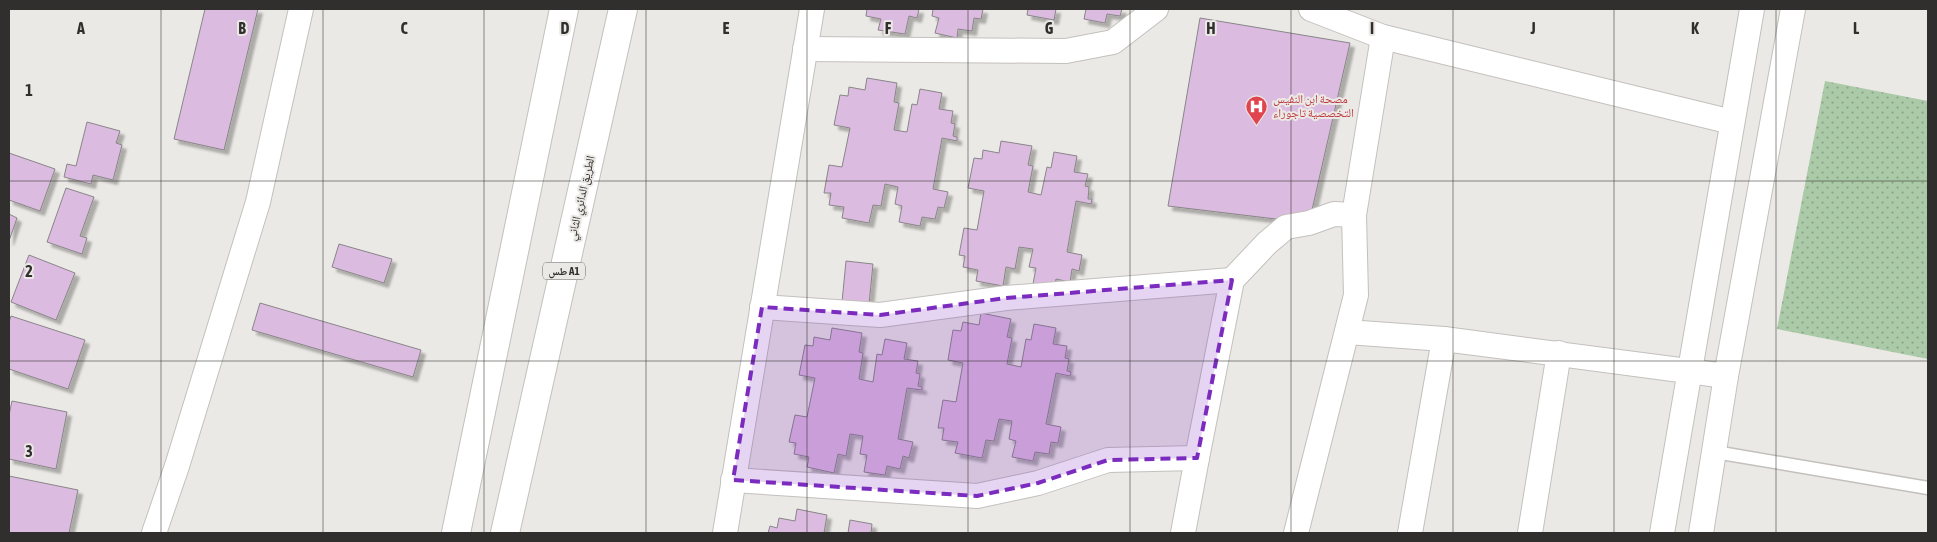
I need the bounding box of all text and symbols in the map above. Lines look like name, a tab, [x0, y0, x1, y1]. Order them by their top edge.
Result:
text: A	[76, 19, 85, 37]
text: B	[238, 19, 246, 37]
text: C	[400, 19, 408, 37]
text: D	[561, 19, 570, 37]
text: E	[723, 19, 730, 37]
text: F	[885, 19, 892, 37]
text: G	[1045, 19, 1054, 37]
text: H	[1206, 19, 1216, 37]
text: I	[1370, 19, 1374, 37]
text: J	[1529, 19, 1536, 37]
text: K	[1691, 19, 1699, 37]
text: L	[1853, 19, 1860, 37]
text: 1	[25, 81, 33, 99]
place label: مصحة ابن النفيس التخصصية تاجوراء	[1273, 92, 1354, 120]
hospital icon: مصحة ابن النفيس التخصصية تاجوراء	[1245, 94, 1269, 125]
street label: الطريق الدائري الثاني	[564, 154, 601, 243]
text: 2	[25, 262, 33, 280]
road number: طس A1	[543, 262, 585, 280]
text: 3	[25, 442, 33, 460]

